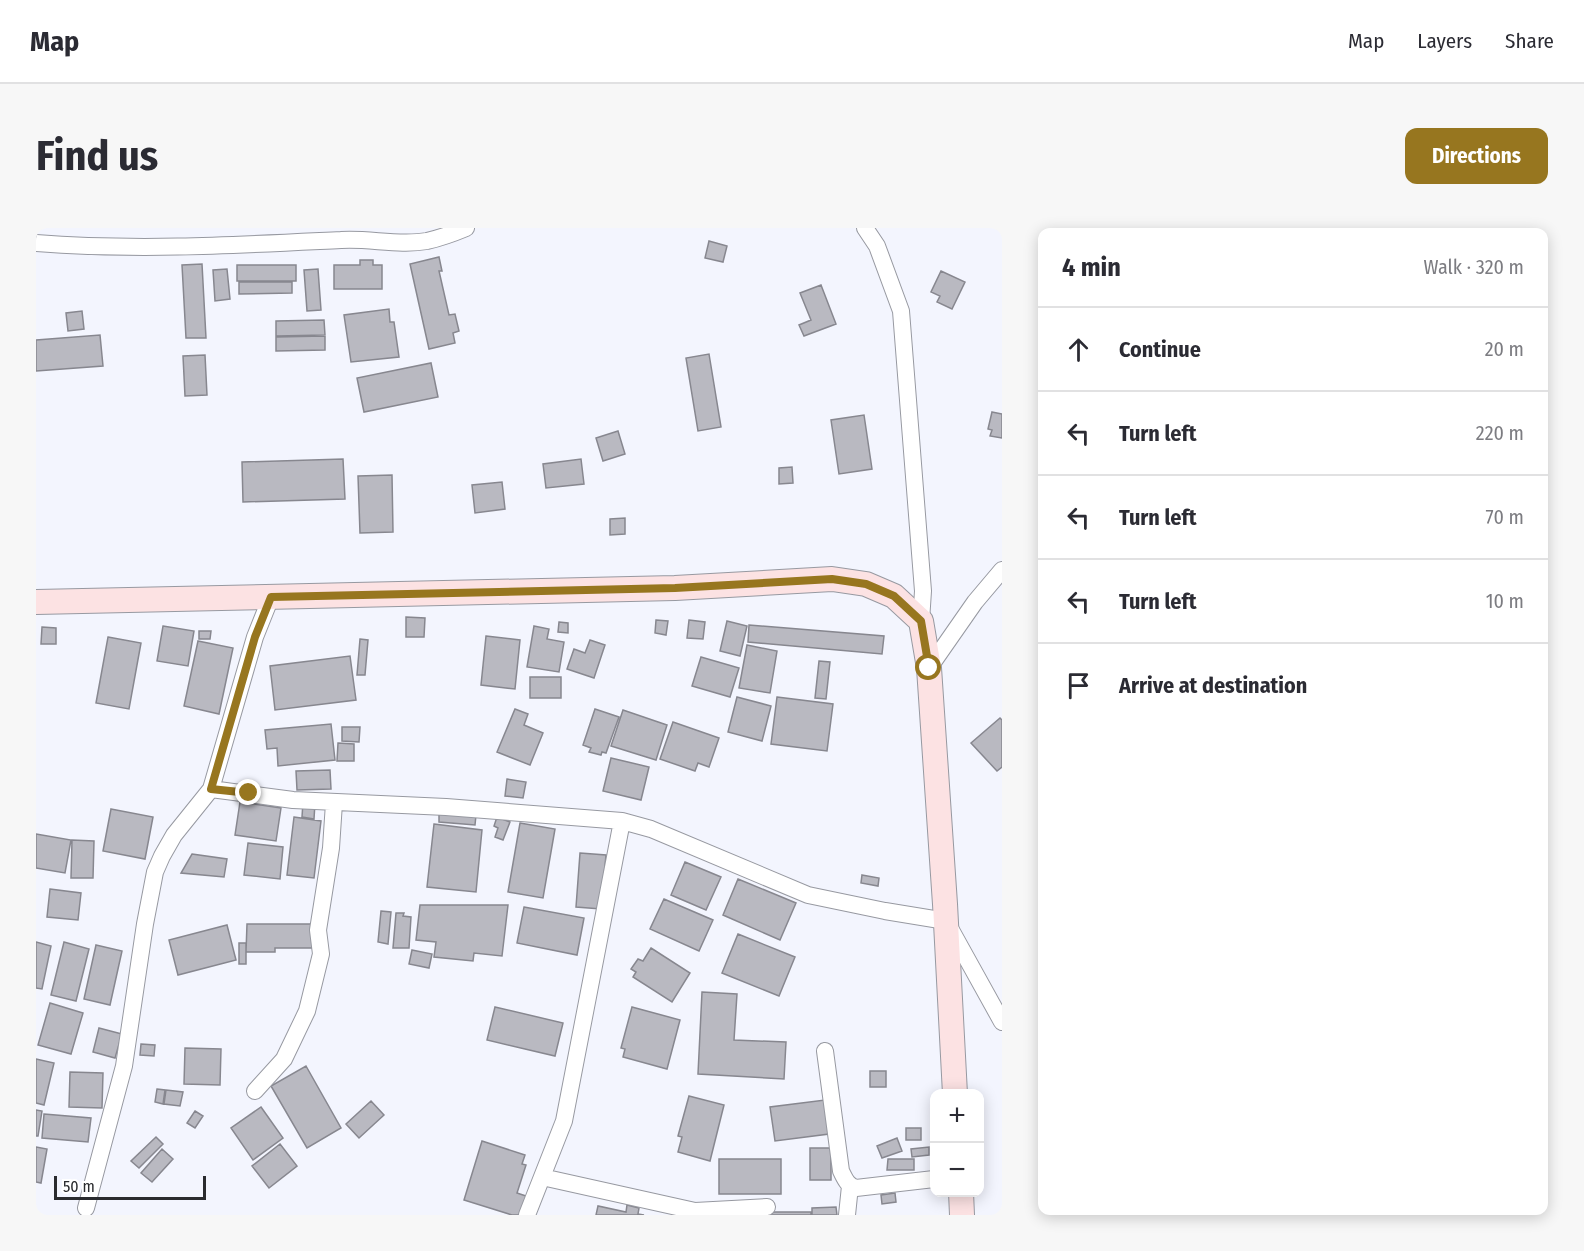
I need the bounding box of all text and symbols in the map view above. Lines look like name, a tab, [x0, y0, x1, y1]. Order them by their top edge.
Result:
text: Map	[30, 25, 79, 58]
text: Map	[1348, 28, 1384, 54]
text: Layers	[1417, 28, 1472, 54]
text: Share	[1505, 28, 1554, 54]
button: Directions	[1405, 128, 1548, 184]
text: Find us	[36, 131, 158, 181]
text: 4 min	[1062, 252, 1121, 283]
text: Walk · 320 m	[1424, 255, 1524, 279]
icon: ahead	[1062, 333, 1095, 366]
text: Continue	[1119, 336, 1201, 363]
text: 20 m	[1485, 337, 1524, 361]
icon: left	[1062, 417, 1095, 450]
text: Turn left	[1119, 420, 1197, 447]
text: 220 m	[1476, 421, 1524, 445]
icon: left	[1062, 501, 1095, 534]
text: Turn left	[1119, 504, 1197, 531]
text: 70 m	[1486, 505, 1524, 529]
icon: left	[1062, 585, 1095, 618]
text: Turn left	[1119, 588, 1197, 615]
text: 10 m	[1486, 589, 1524, 613]
route start	[915, 654, 941, 680]
icon: arrive	[1062, 669, 1095, 702]
text: Arrive at destination	[1119, 672, 1307, 699]
route end	[235, 779, 261, 805]
map controls	[930, 1089, 984, 1197]
button: +	[930, 1089, 984, 1143]
button: −	[930, 1143, 984, 1197]
scale bar	[54, 1173, 206, 1200]
text: 50 m	[63, 1177, 95, 1196]

